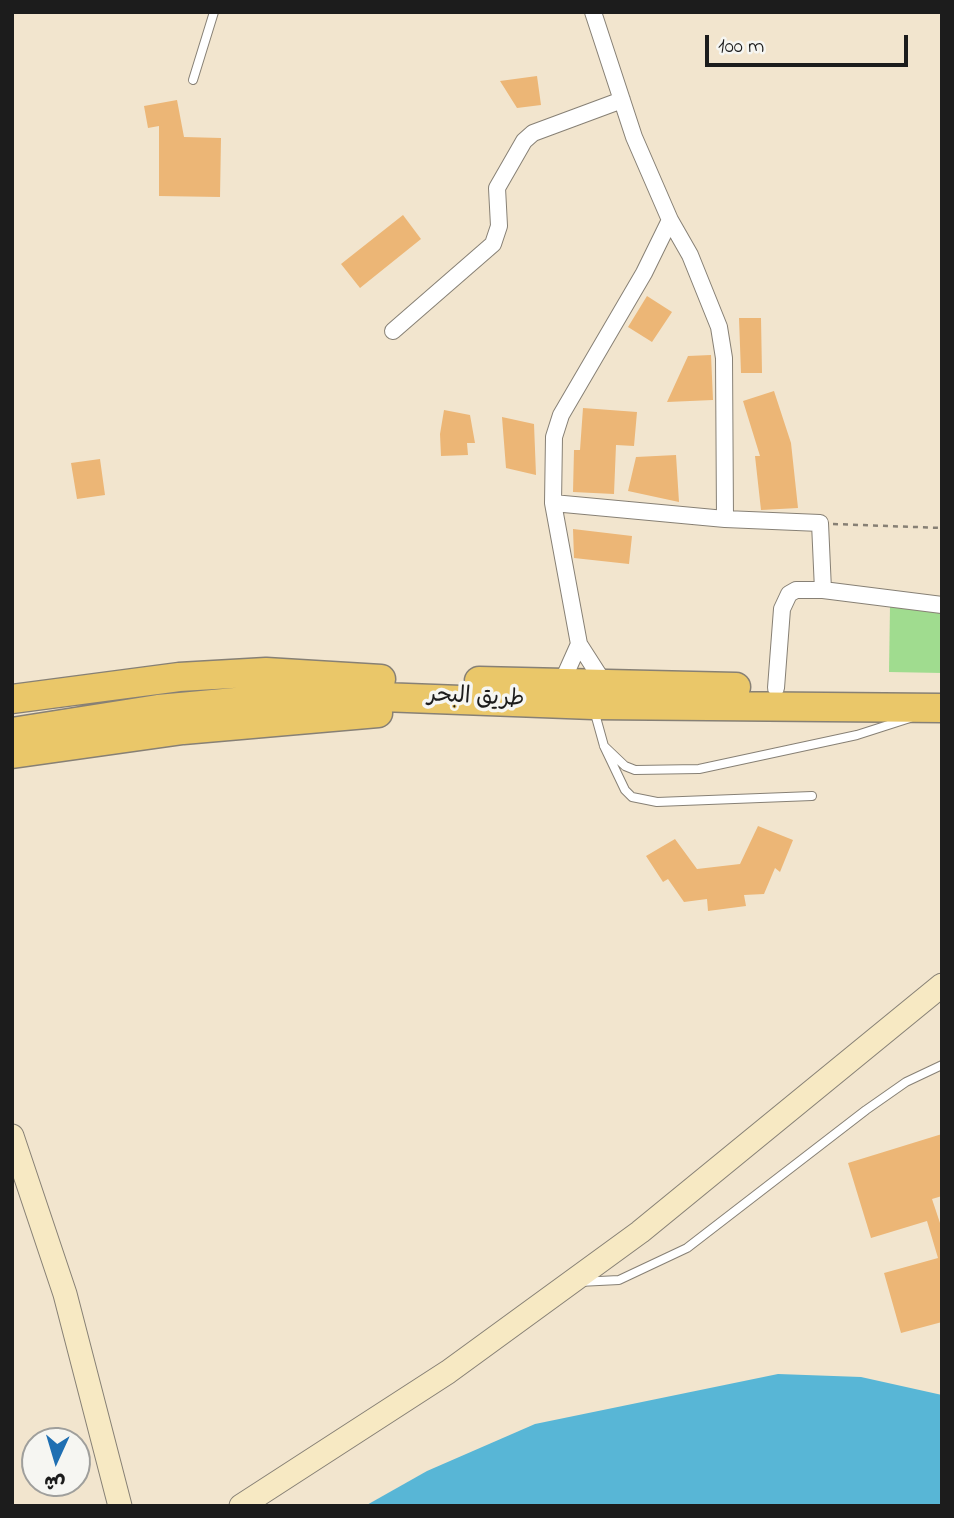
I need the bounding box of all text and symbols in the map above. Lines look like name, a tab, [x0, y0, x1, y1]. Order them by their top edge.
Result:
scale bar	[709, 21, 912, 65]
text: 100 m	[718, 32, 764, 62]
street label: طريق البحر	[427, 683, 525, 715]
north arrow	[21, 1427, 91, 1497]
text: ش	[43, 1467, 66, 1496]

